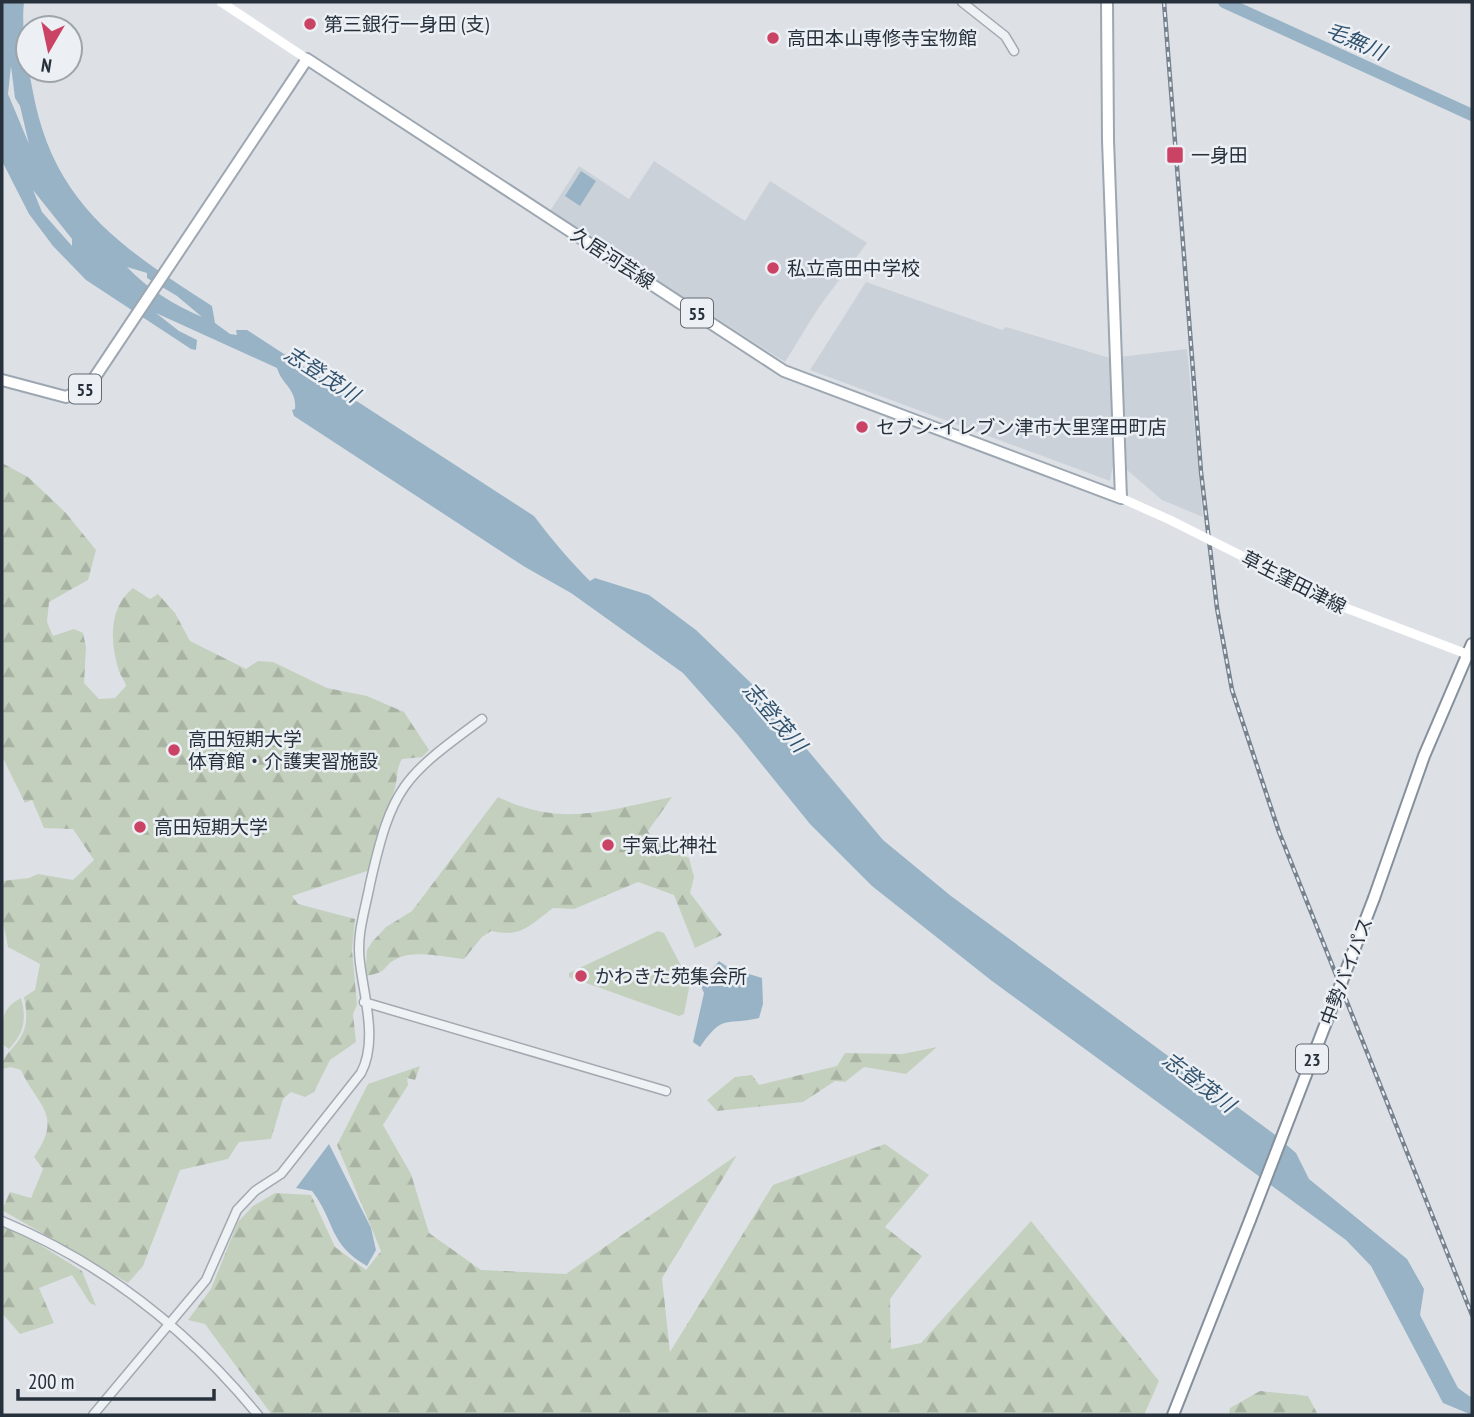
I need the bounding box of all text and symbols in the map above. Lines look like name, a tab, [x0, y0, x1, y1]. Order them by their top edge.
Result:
place label: 第三銀行一身田 (支)	[324, 12, 489, 36]
north arrow	[14, 14, 84, 84]
marker: 第三銀行一身田 (支)	[302, 16, 318, 32]
water label: 毛無川	[1322, 16, 1392, 67]
place label: 高田本山専修寺宝物館	[787, 26, 977, 50]
marker: 高田本山専修寺宝物館	[765, 30, 781, 46]
text: N	[39, 53, 53, 78]
place label: 一身田	[1191, 143, 1248, 167]
marker: 一身田	[1165, 145, 1185, 165]
street label: 久居河芸線	[567, 222, 659, 294]
place label: 私立高田中学校	[787, 256, 920, 280]
marker: 私立高田中学校	[765, 260, 781, 276]
road number: 55	[681, 298, 713, 328]
water label: 志登茂川	[279, 340, 366, 409]
road number: 55	[69, 374, 101, 404]
place label: セブン-イレブン津市大里窪田町店	[876, 415, 1167, 439]
marker: セブン-イレブン津市大里窪田町店	[854, 419, 870, 435]
street label: 草生窪田津線	[1238, 545, 1350, 619]
water label: 志登茂川	[737, 676, 814, 759]
place label: 高田短期大学 体育館・介護実習施設	[188, 727, 378, 773]
marker: 高田短期大学 体育館・介護実習施設	[166, 742, 182, 758]
place label: 高田短期大学	[154, 815, 268, 839]
marker: 高田短期大学	[132, 819, 148, 835]
place label: 宇氣比神社	[622, 833, 717, 857]
marker: 宇氣比神社	[600, 837, 616, 853]
street label: 中勢バイパス	[1314, 914, 1378, 1028]
place label: かわきた苑集会所	[595, 964, 747, 988]
marker: かわきた苑集会所	[573, 968, 589, 984]
road number: 23	[1296, 1044, 1328, 1074]
water label: 志登茂川	[1157, 1046, 1242, 1119]
scale bar	[18, 1358, 214, 1402]
text: 200 m	[28, 1368, 74, 1395]

